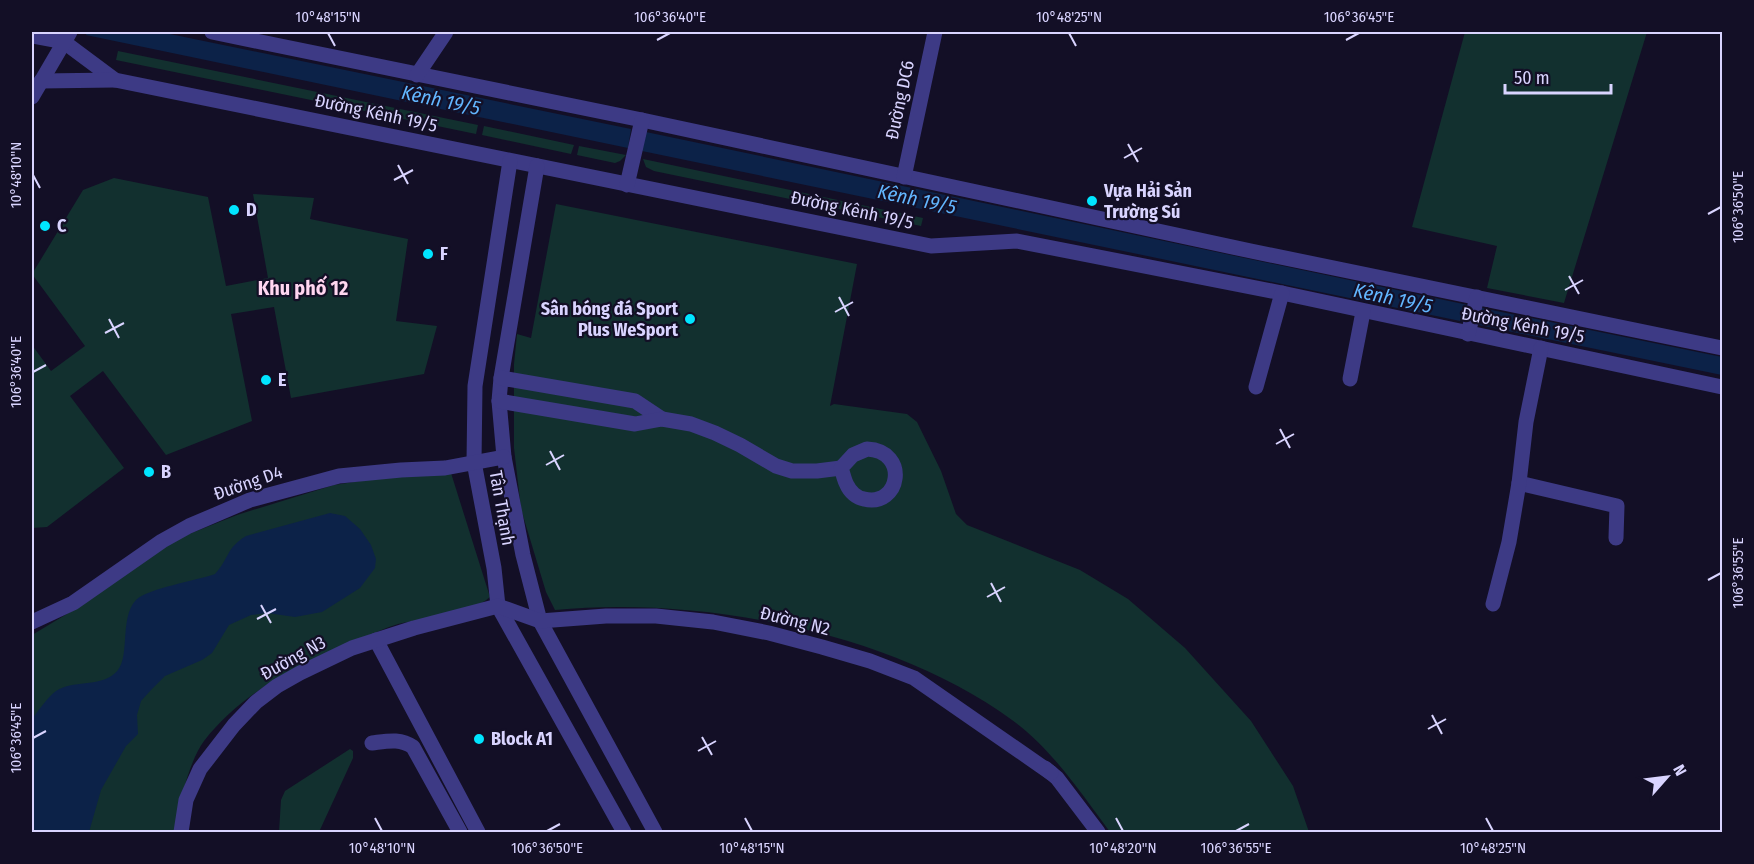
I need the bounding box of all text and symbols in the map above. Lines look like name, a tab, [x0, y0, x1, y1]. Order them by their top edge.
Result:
text: 10°48'15"N	[295, 8, 361, 26]
text: 106°36'40"E	[634, 8, 706, 26]
text: 10°48'25"N	[1036, 8, 1102, 26]
text: 106°36'45"E	[1324, 8, 1394, 26]
scale bar	[1505, 57, 1612, 95]
street label: Đường DC6	[881, 58, 919, 141]
text: 50 m	[1514, 67, 1550, 89]
water label: Kênh 19/5	[399, 80, 484, 120]
street label: Đường Kênh 19/5	[313, 89, 439, 137]
text: 10°48'10"N	[7, 142, 25, 208]
text: 106°36'50"E	[1729, 171, 1747, 243]
water label: Kênh 19/5	[875, 179, 960, 219]
place label: Vựa Hải Sản Trường Sú	[1103, 180, 1192, 223]
street label: Đường Kênh 19/5	[789, 186, 915, 234]
marker: Vựa Hải Sản Trường Sú	[1085, 194, 1099, 208]
place label: D	[246, 199, 257, 221]
marker: D	[227, 203, 241, 217]
place label: C	[57, 215, 67, 237]
marker: C	[38, 219, 52, 233]
place label: F	[440, 243, 448, 265]
marker: F	[421, 247, 435, 261]
district label: Khu phố 12	[258, 275, 348, 300]
water label: Kênh 19/5	[1351, 278, 1436, 318]
place label: Sân bóng đá Sport Plus WeSport	[541, 298, 679, 341]
street label: Đường Kênh 19/5	[1460, 302, 1586, 348]
marker: Sân bóng đá Sport Plus WeSport	[683, 312, 697, 326]
text: 106°36'40"E	[7, 336, 25, 408]
place label: E	[278, 369, 287, 391]
marker: E	[259, 373, 273, 387]
place label: B	[161, 461, 171, 483]
street label: Đường D4	[211, 461, 286, 505]
marker: B	[142, 465, 156, 479]
street label: Tân Thạnh	[485, 469, 519, 547]
text: 106°36'55"E	[1729, 538, 1747, 608]
street label: Đường N2	[758, 602, 832, 640]
street label: Đường N3	[257, 631, 329, 685]
text: 106°36'45"E	[7, 703, 25, 773]
place label: Block A1	[491, 728, 553, 750]
marker: Block A1	[472, 732, 486, 746]
north arrow	[1637, 747, 1697, 807]
text: N	[1669, 761, 1690, 779]
text: 10°48'10"N	[349, 839, 415, 857]
text: 106°36'50"E	[511, 839, 583, 857]
text: 10°48'15"N	[719, 839, 785, 857]
text: 10°48'20"N	[1089, 839, 1157, 857]
text: 106°36'55"E	[1201, 839, 1271, 857]
text: 10°48'25"N	[1460, 839, 1526, 857]

